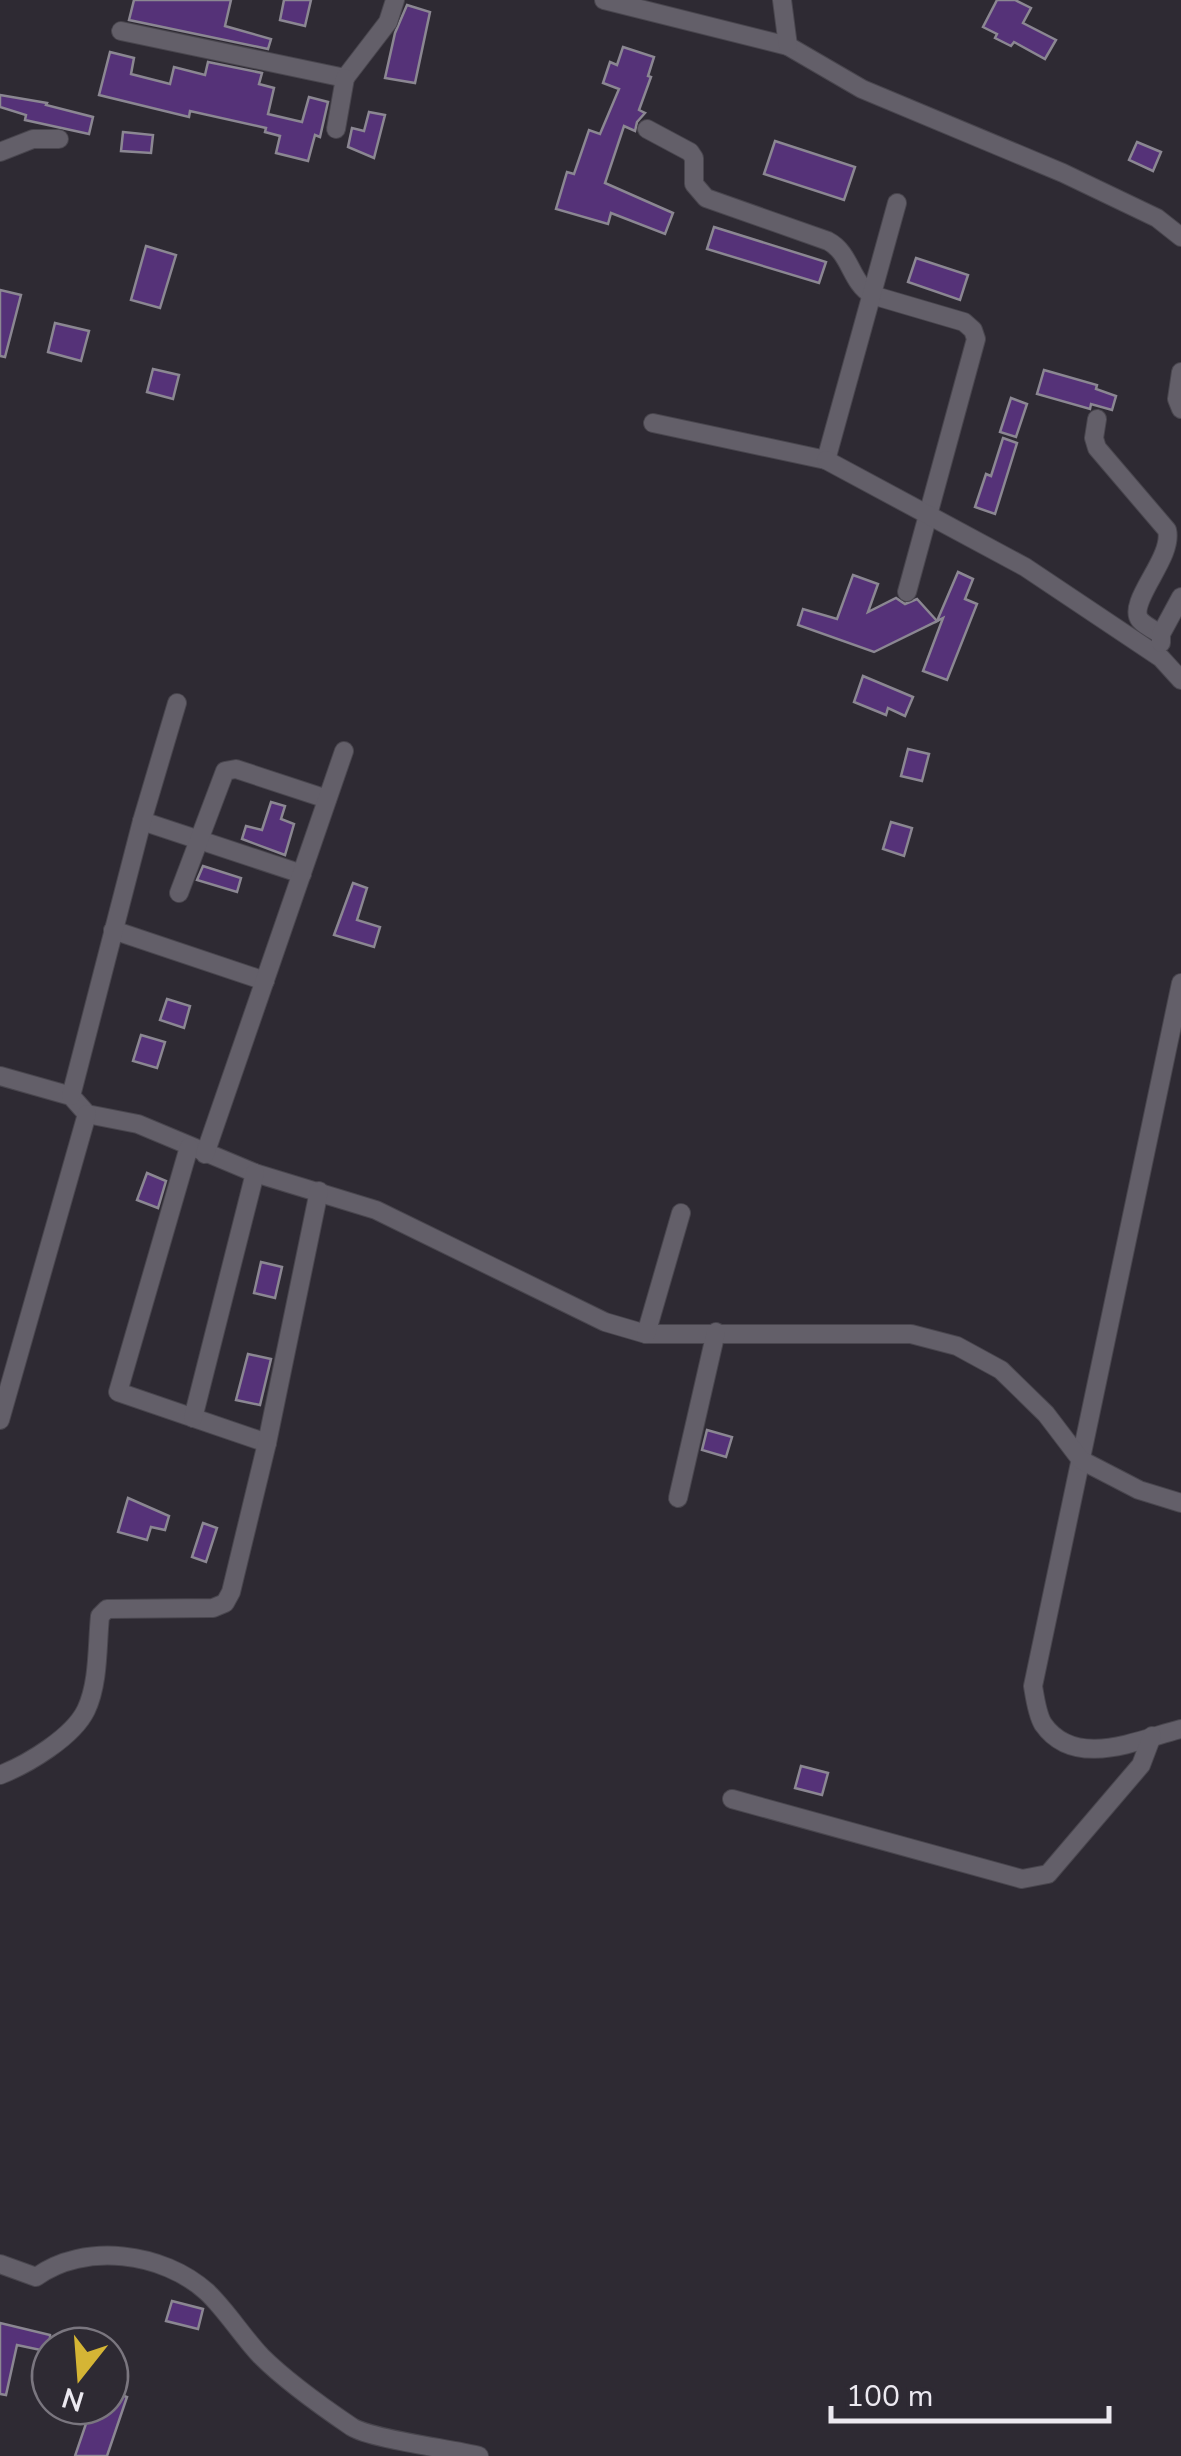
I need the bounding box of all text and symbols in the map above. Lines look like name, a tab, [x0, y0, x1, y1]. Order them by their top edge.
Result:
north arrow	[30, 2326, 130, 2426]
scale bar	[831, 2361, 1108, 2423]
text: 100 m	[846, 2376, 933, 2417]
text: N	[57, 2378, 89, 2420]

